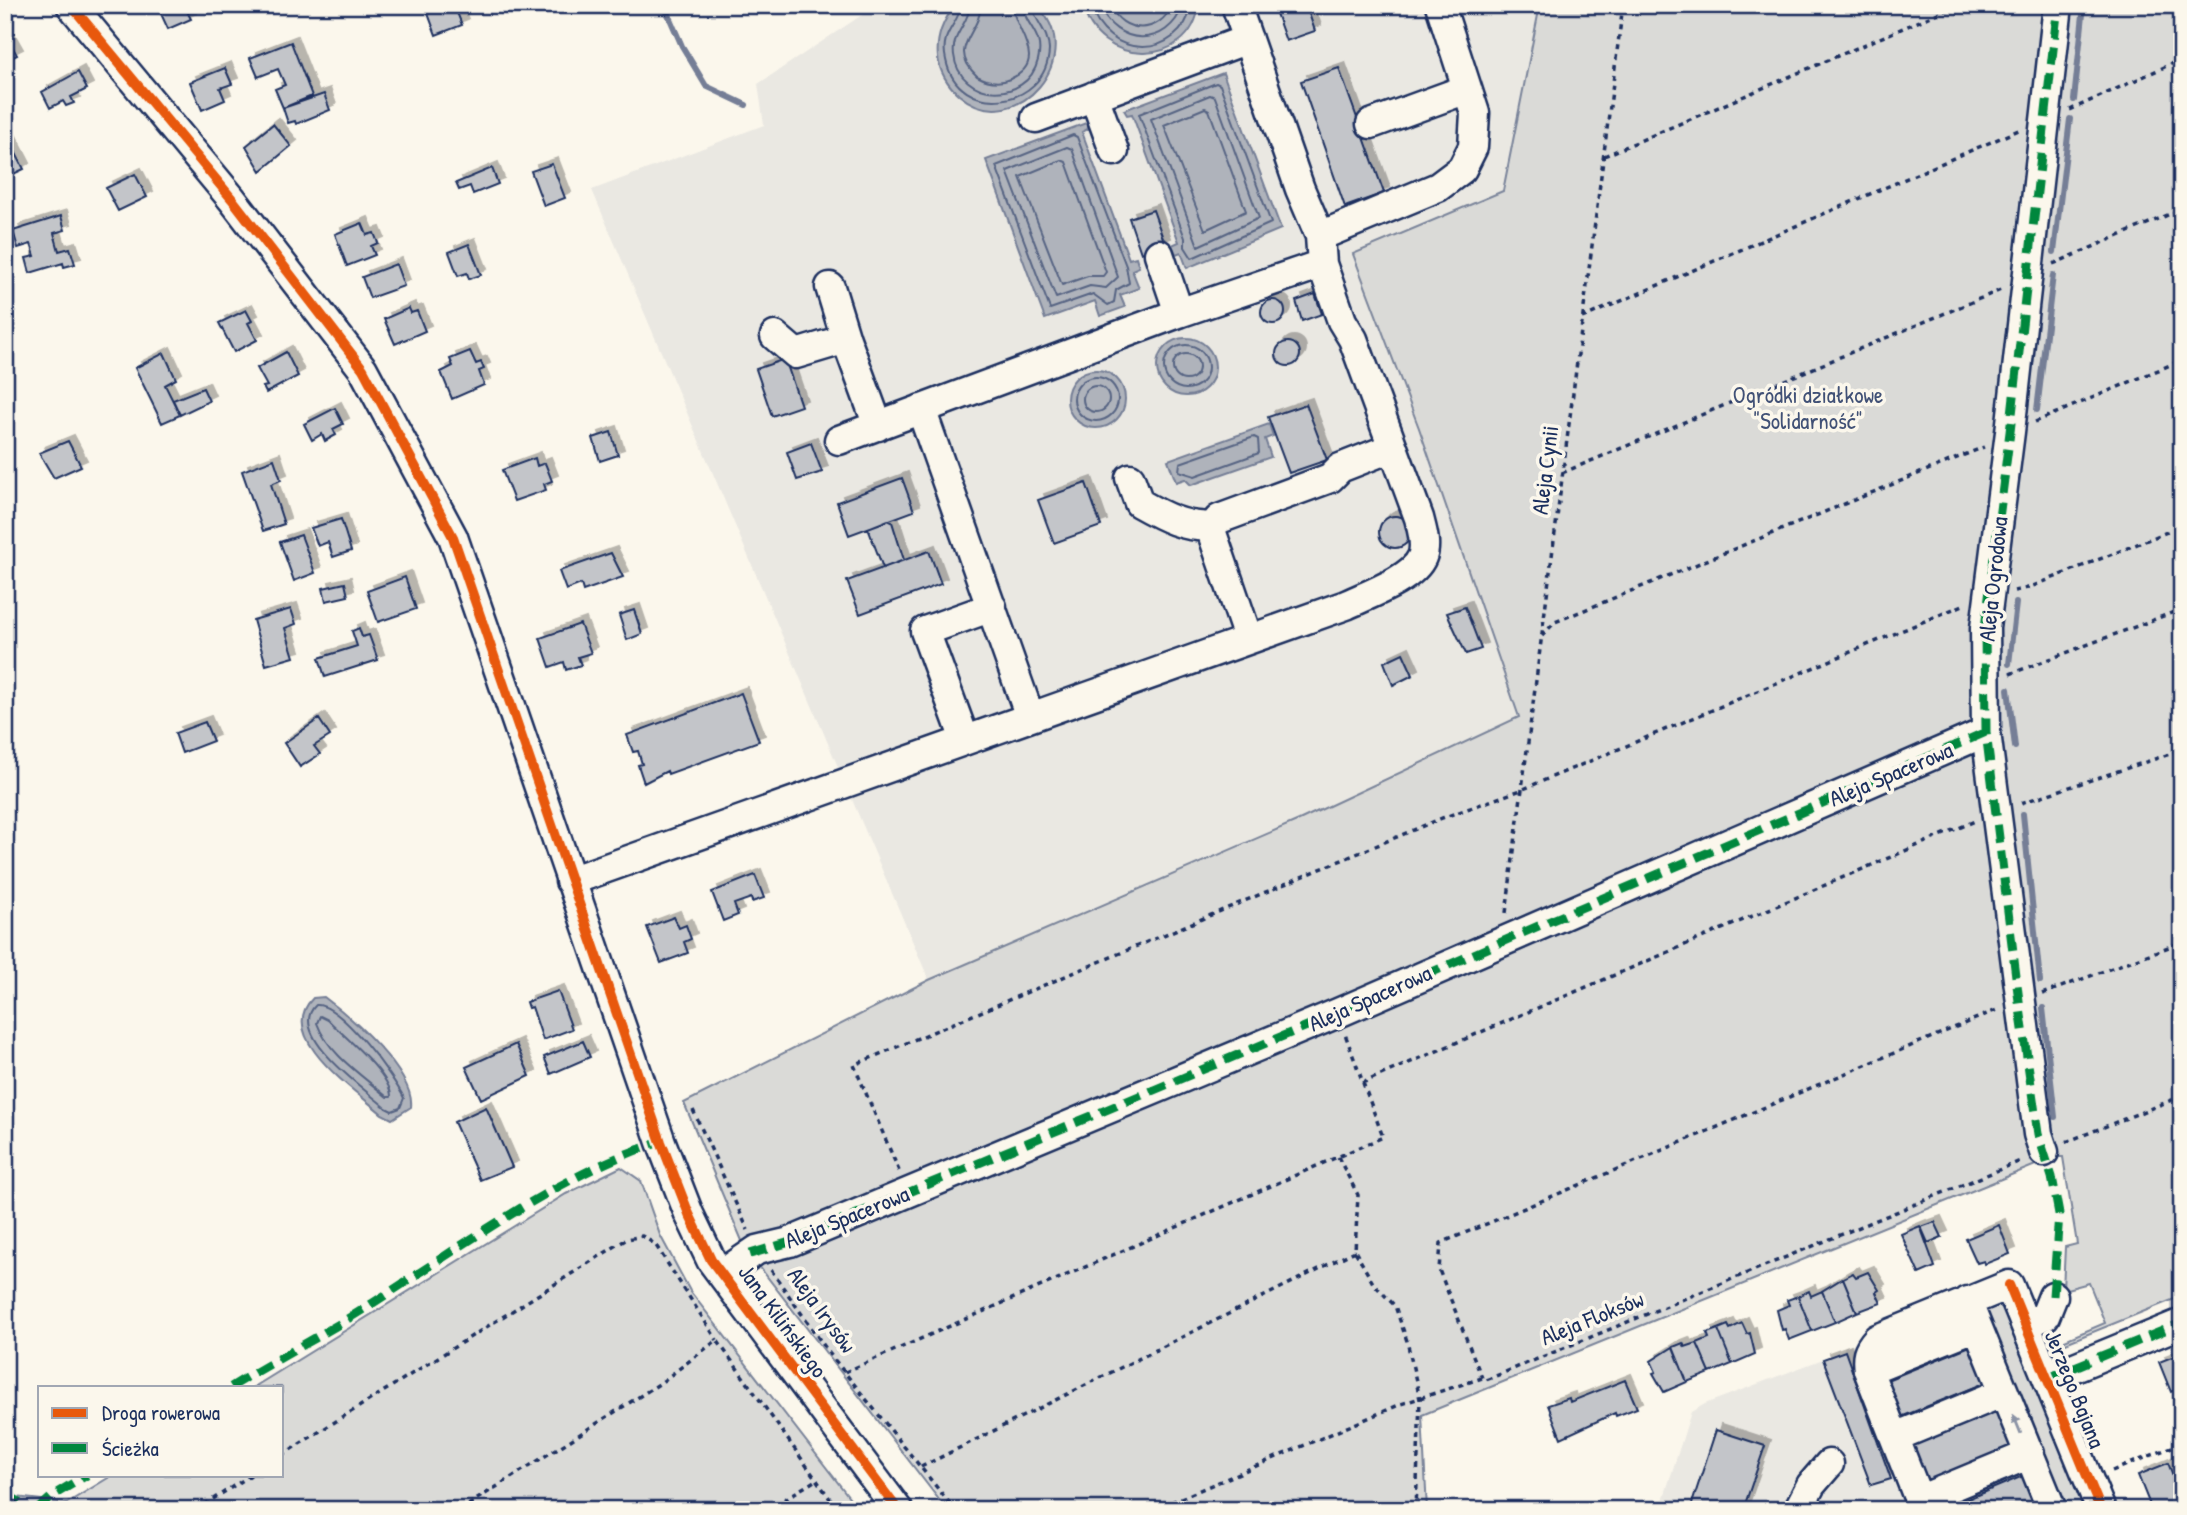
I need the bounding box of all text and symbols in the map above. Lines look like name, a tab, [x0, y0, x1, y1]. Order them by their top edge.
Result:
park label: Ogródki działkowe "Solidarność"	[1733, 379, 1883, 436]
street label: Aleja Cynii	[1524, 424, 1565, 516]
street label: Aleja Ogrodowa	[1971, 515, 2014, 643]
street label: Aleja Spacerowa	[1824, 734, 1957, 813]
street label: Aleja Spacerowa	[1303, 957, 1436, 1038]
street label: Aleja Spacerowa	[780, 1178, 914, 1256]
street label: Jana Kilińskiego	[732, 1258, 835, 1384]
street label: Aleja Irysów	[781, 1261, 864, 1359]
street label: Aleja Floksów	[1536, 1283, 1648, 1352]
street label: Jerzego Bajana	[2038, 1325, 2113, 1452]
legend	[38, 1386, 284, 1476]
text: Droga rowerowa	[102, 1398, 220, 1427]
one-way arrow	[2012, 1413, 2023, 1434]
text: Ścieżka	[102, 1434, 159, 1463]

